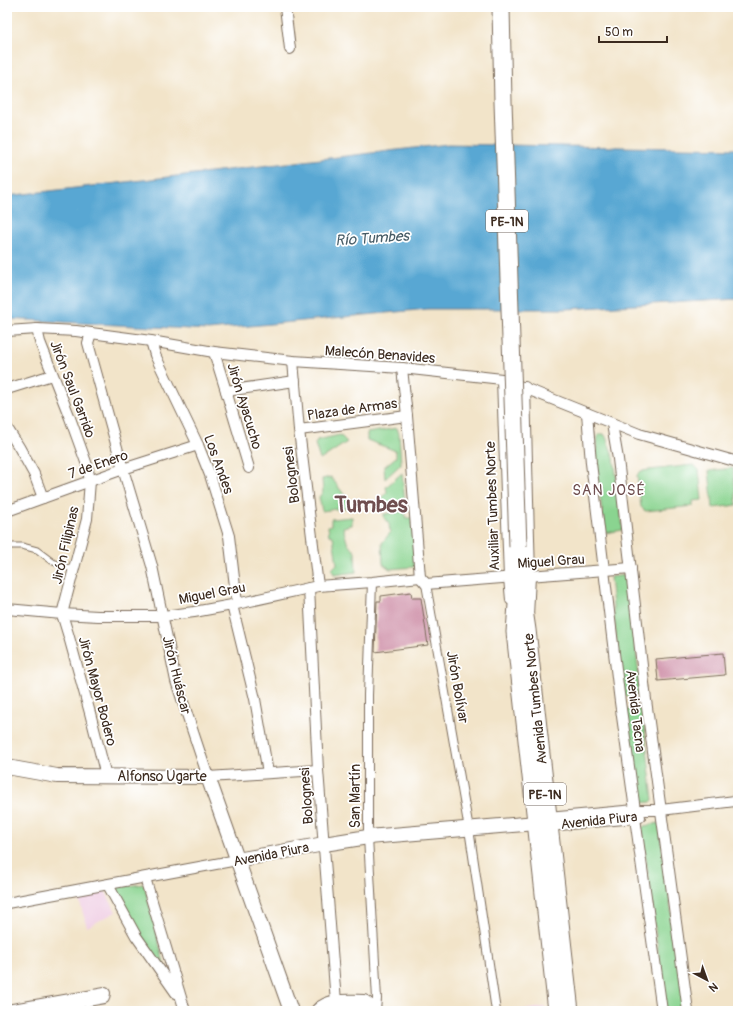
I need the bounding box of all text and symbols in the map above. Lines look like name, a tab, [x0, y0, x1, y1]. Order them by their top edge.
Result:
scale bar	[599, 18, 667, 44]
text: 50 m	[605, 25, 633, 40]
road number: PE-1N	[486, 210, 528, 232]
water label: Río Tumbes	[334, 226, 412, 251]
street label: Jirón Saul Garrido	[46, 338, 99, 441]
street label: Malecón Benavides	[324, 342, 436, 367]
street label: Jirón Ayacucho	[223, 361, 266, 452]
street label: Plaza de Armas	[306, 395, 399, 424]
street label: Los Andes	[200, 432, 237, 497]
street label: Auxiliar Tumbes Norte	[482, 441, 503, 571]
street label: Bolognesi	[280, 445, 303, 504]
street label: 7 de Enero	[66, 446, 131, 483]
district label: SAN JOSÉ	[572, 481, 646, 500]
district label: Tumbes	[334, 491, 408, 519]
street label: Jirón Filipinas	[48, 504, 83, 586]
street label: Miguel Grau	[517, 551, 585, 572]
street label: Miguel Grau	[177, 579, 247, 608]
street label: Avenida Tumbes Norte	[520, 632, 551, 765]
street label: Jirón Huáscar	[159, 634, 194, 716]
street label: Jirón Mayor Bodero	[75, 635, 120, 748]
street label: Jirón Bolívar	[443, 650, 472, 725]
street label: Avenida Tacna	[622, 669, 649, 753]
street label: San Martín	[347, 764, 364, 828]
street label: Bolognesi	[296, 766, 317, 825]
street label: Alfonso Ugarte	[117, 768, 207, 785]
road number: PE-1N	[524, 783, 566, 805]
street label: Avenida Piura	[560, 808, 638, 833]
street label: Avenida Piura	[232, 839, 310, 870]
north arrow	[687, 960, 727, 1000]
text: N	[706, 980, 720, 995]

